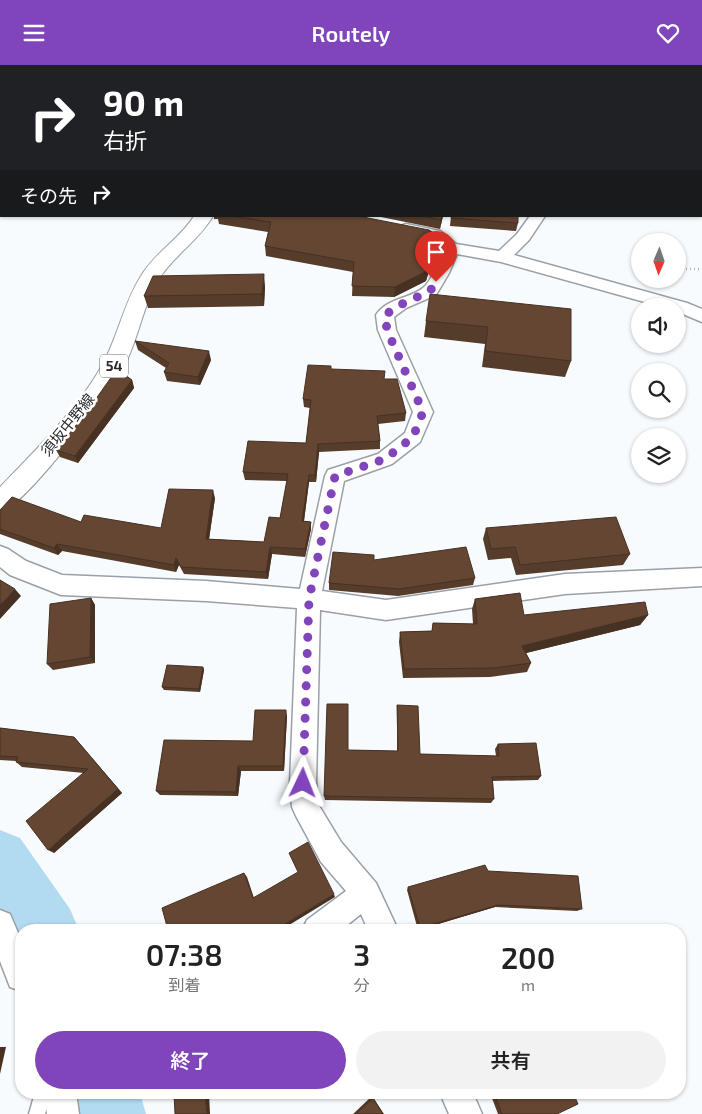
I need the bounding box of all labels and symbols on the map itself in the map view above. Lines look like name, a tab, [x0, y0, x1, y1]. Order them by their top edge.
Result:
pin	[415, 231, 457, 282]
north arrow	[631, 233, 686, 287]
road number: 54	[100, 355, 128, 377]
street label: 須坂中野線	[37, 390, 98, 459]
position arrow	[276, 756, 328, 808]

